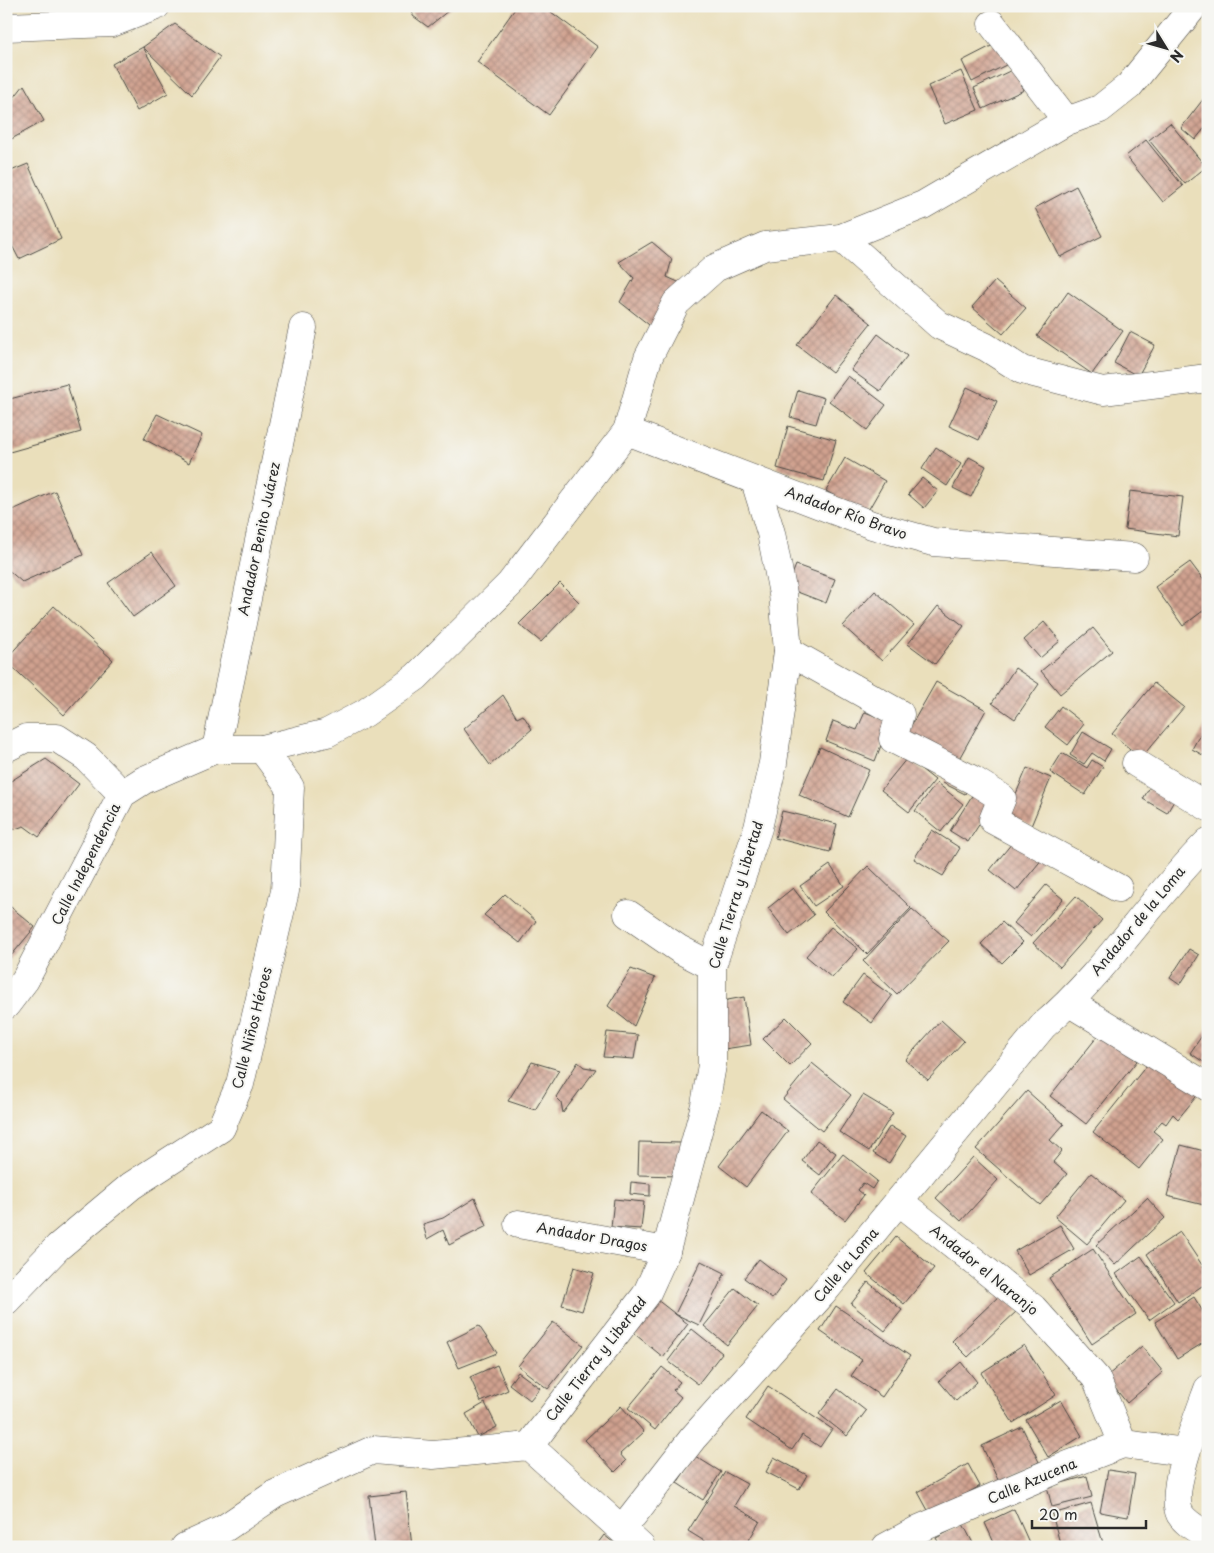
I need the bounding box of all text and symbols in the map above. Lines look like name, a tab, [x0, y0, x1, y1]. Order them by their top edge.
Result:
north arrow	[1142, 22, 1192, 72]
text: N	[1165, 45, 1189, 67]
street label: Andador Benito Juárez	[232, 460, 285, 618]
street label: Andador Río Bravo	[782, 481, 910, 544]
street label: Calle Independencia	[46, 799, 126, 928]
street label: Calle Tierra y Libertad	[703, 818, 768, 971]
street label: Andador de la Loma	[1085, 861, 1190, 980]
street label: Calle Niños Héroes	[226, 965, 277, 1091]
street label: Andador Dragos	[535, 1216, 649, 1257]
street label: Andador el Naranjo	[926, 1219, 1043, 1320]
street label: Calle la Loma	[808, 1223, 883, 1307]
street label: Calle Tierra y Libertad	[540, 1292, 651, 1426]
street label: Calle Azucena	[984, 1452, 1080, 1509]
scale bar	[1032, 1498, 1145, 1530]
text: 20 m	[1039, 1502, 1078, 1525]

